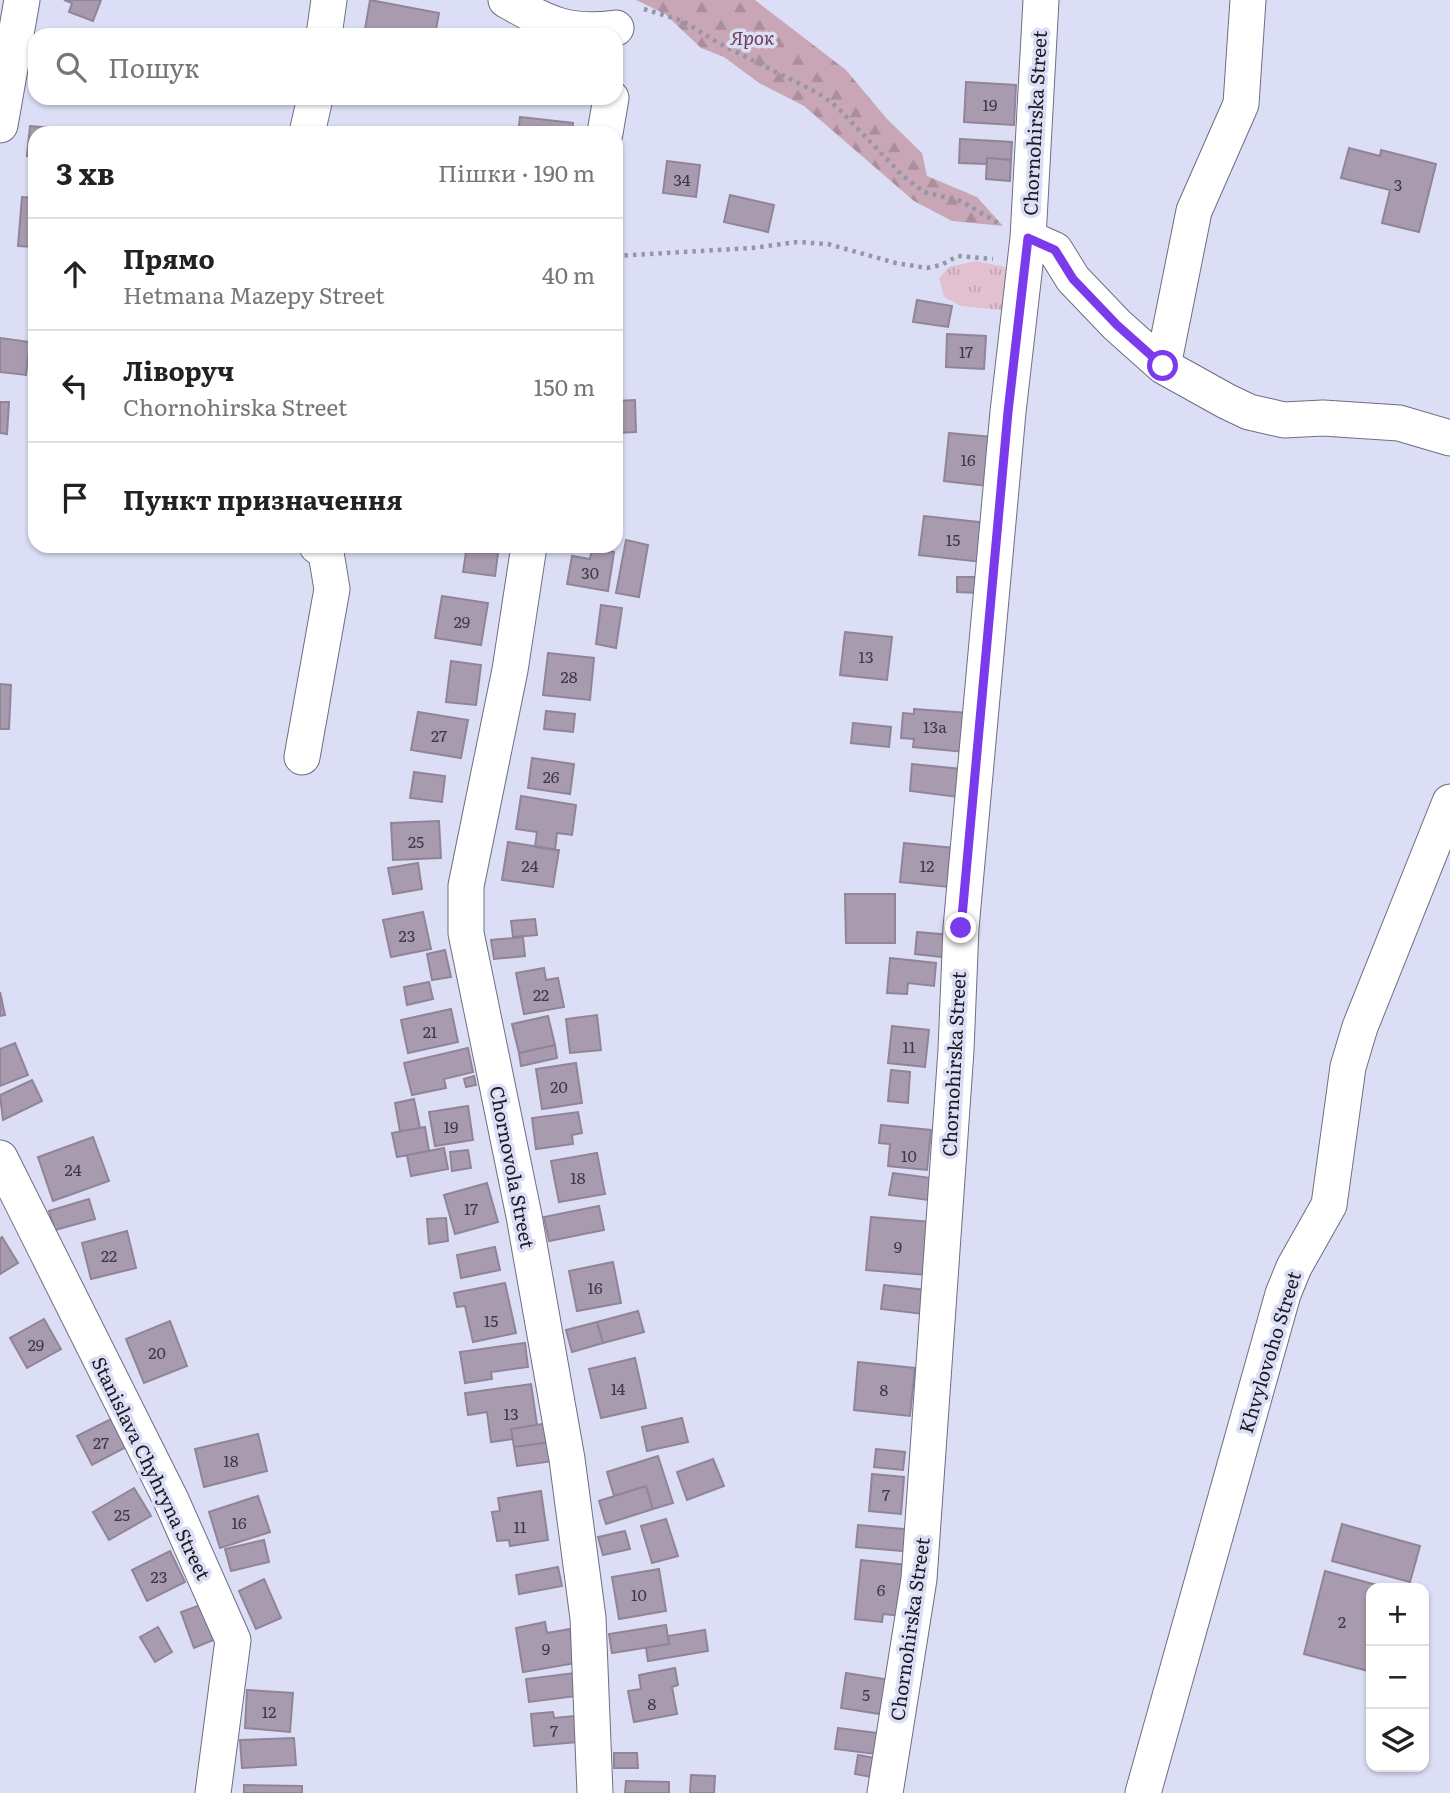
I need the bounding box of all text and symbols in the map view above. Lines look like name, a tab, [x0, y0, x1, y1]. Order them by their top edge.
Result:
park label: Ярок	[730, 23, 775, 51]
search box	[28, 28, 623, 105]
street label: Chornohirska Street	[1015, 29, 1053, 216]
text: Пошук	[108, 47, 199, 86]
icon: search	[52, 48, 90, 86]
house number: 19	[983, 92, 997, 116]
text: 3 хв	[56, 150, 115, 194]
text: Пішки · 190 m	[438, 155, 595, 189]
house number: 34	[673, 167, 691, 191]
house number: 3	[1394, 172, 1402, 196]
text: Прямо	[123, 238, 215, 277]
icon: ahead	[56, 255, 94, 293]
text: 40 m	[542, 257, 595, 291]
text: Hetmana Mazepy Street	[123, 277, 385, 311]
house number: 17	[959, 339, 973, 363]
text: Ліворуч	[123, 350, 234, 389]
route start	[1147, 350, 1178, 381]
icon: left	[56, 367, 94, 405]
text: 150 m	[534, 369, 595, 403]
text: Chornohirska Street	[123, 389, 347, 423]
house number: 16	[960, 447, 976, 471]
icon: arrive	[56, 479, 94, 517]
text: Пункт призначення	[123, 479, 403, 518]
house number: 15	[946, 527, 960, 551]
house number: 30	[581, 560, 599, 584]
house number: 29	[454, 609, 470, 633]
house number: 13	[858, 644, 874, 668]
house number: 28	[561, 664, 578, 688]
house number: 13а	[923, 714, 947, 738]
house number: 27	[431, 723, 447, 747]
house number: 26	[543, 764, 560, 788]
house number: 25	[408, 829, 424, 853]
house number: 24	[522, 853, 539, 877]
house number: 12	[920, 853, 934, 877]
route end	[945, 912, 976, 943]
house number: 23	[399, 923, 415, 947]
street label: Chornohirska Street	[934, 970, 972, 1157]
house number: 22	[533, 982, 549, 1006]
house number: 21	[423, 1019, 438, 1043]
house number: 11	[902, 1034, 916, 1058]
house number: 20	[550, 1074, 568, 1098]
street label: Chornovola Street	[483, 1083, 543, 1251]
house number: 19	[444, 1114, 458, 1138]
house number: 10	[901, 1143, 917, 1167]
house number: 24	[65, 1157, 82, 1181]
house number: 18	[570, 1165, 586, 1189]
house number: 17	[464, 1196, 478, 1220]
house number: 9	[894, 1234, 902, 1258]
house number: 22	[101, 1243, 117, 1267]
street label: Khvylovoho Street	[1231, 1267, 1307, 1437]
house number: 16	[587, 1275, 603, 1299]
house number: 15	[484, 1308, 498, 1332]
house number: 29	[28, 1332, 44, 1356]
house number: 20	[148, 1340, 166, 1364]
street label: Stanislava Chyhryna Street	[86, 1352, 218, 1585]
house number: 14	[611, 1376, 626, 1400]
house number: 8	[880, 1377, 889, 1401]
house number: 13	[503, 1401, 519, 1425]
house number: 27	[93, 1430, 109, 1454]
house number: 18	[223, 1448, 239, 1472]
house number: 7	[882, 1482, 890, 1506]
house number: 25	[114, 1502, 130, 1526]
house number: 16	[231, 1510, 247, 1534]
house number: 11	[513, 1514, 527, 1538]
street label: Chornohirska Street	[882, 1535, 936, 1723]
house number: 23	[151, 1564, 167, 1588]
house number: 6	[877, 1577, 886, 1601]
house number: 10	[631, 1582, 647, 1606]
map controls	[1366, 1583, 1429, 1772]
button: +	[1366, 1583, 1429, 1646]
house number: 2	[1338, 1609, 1346, 1633]
house number: 9	[542, 1636, 550, 1660]
button: −	[1366, 1646, 1429, 1709]
house number: 5	[862, 1682, 870, 1706]
house number: 8	[648, 1691, 657, 1715]
house number: 12	[262, 1699, 276, 1723]
button: layers	[1366, 1709, 1429, 1772]
house number: 7	[550, 1718, 558, 1742]

